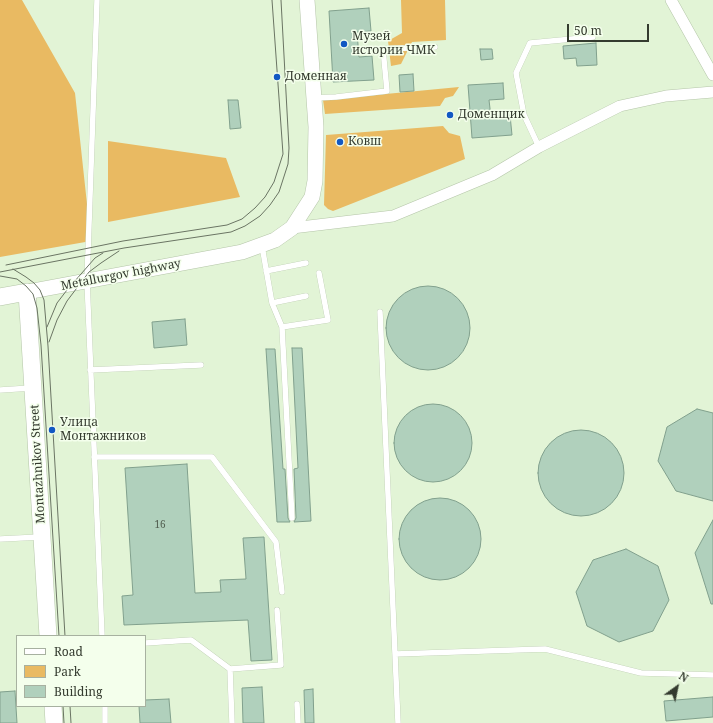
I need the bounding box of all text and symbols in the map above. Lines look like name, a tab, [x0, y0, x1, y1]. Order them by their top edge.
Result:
scale bar	[569, 16, 651, 42]
text: 50 m	[574, 22, 602, 39]
place label: Музей истории ЧМК	[352, 30, 435, 58]
marker: Музей истории ЧМК	[339, 39, 349, 49]
place label: Доменная	[285, 70, 347, 84]
marker: Доменная	[272, 72, 282, 82]
place label: Доменщик	[458, 108, 525, 122]
marker: Доменщик	[445, 110, 455, 120]
place label: Ковш	[348, 135, 381, 149]
marker: Ковш	[335, 137, 345, 147]
street label: Metallurgov highway	[60, 256, 182, 294]
street label: Montazhnikov Street	[28, 404, 48, 524]
place label: Улица Монтажников	[60, 416, 146, 444]
marker: Улица Монтажников	[47, 425, 57, 435]
house number: 16	[154, 519, 166, 531]
legend	[16, 635, 146, 707]
text: Road	[54, 643, 83, 660]
text: Park	[54, 663, 81, 680]
north arrow	[657, 667, 697, 707]
text: N	[676, 668, 692, 685]
text: Building	[54, 683, 102, 700]

